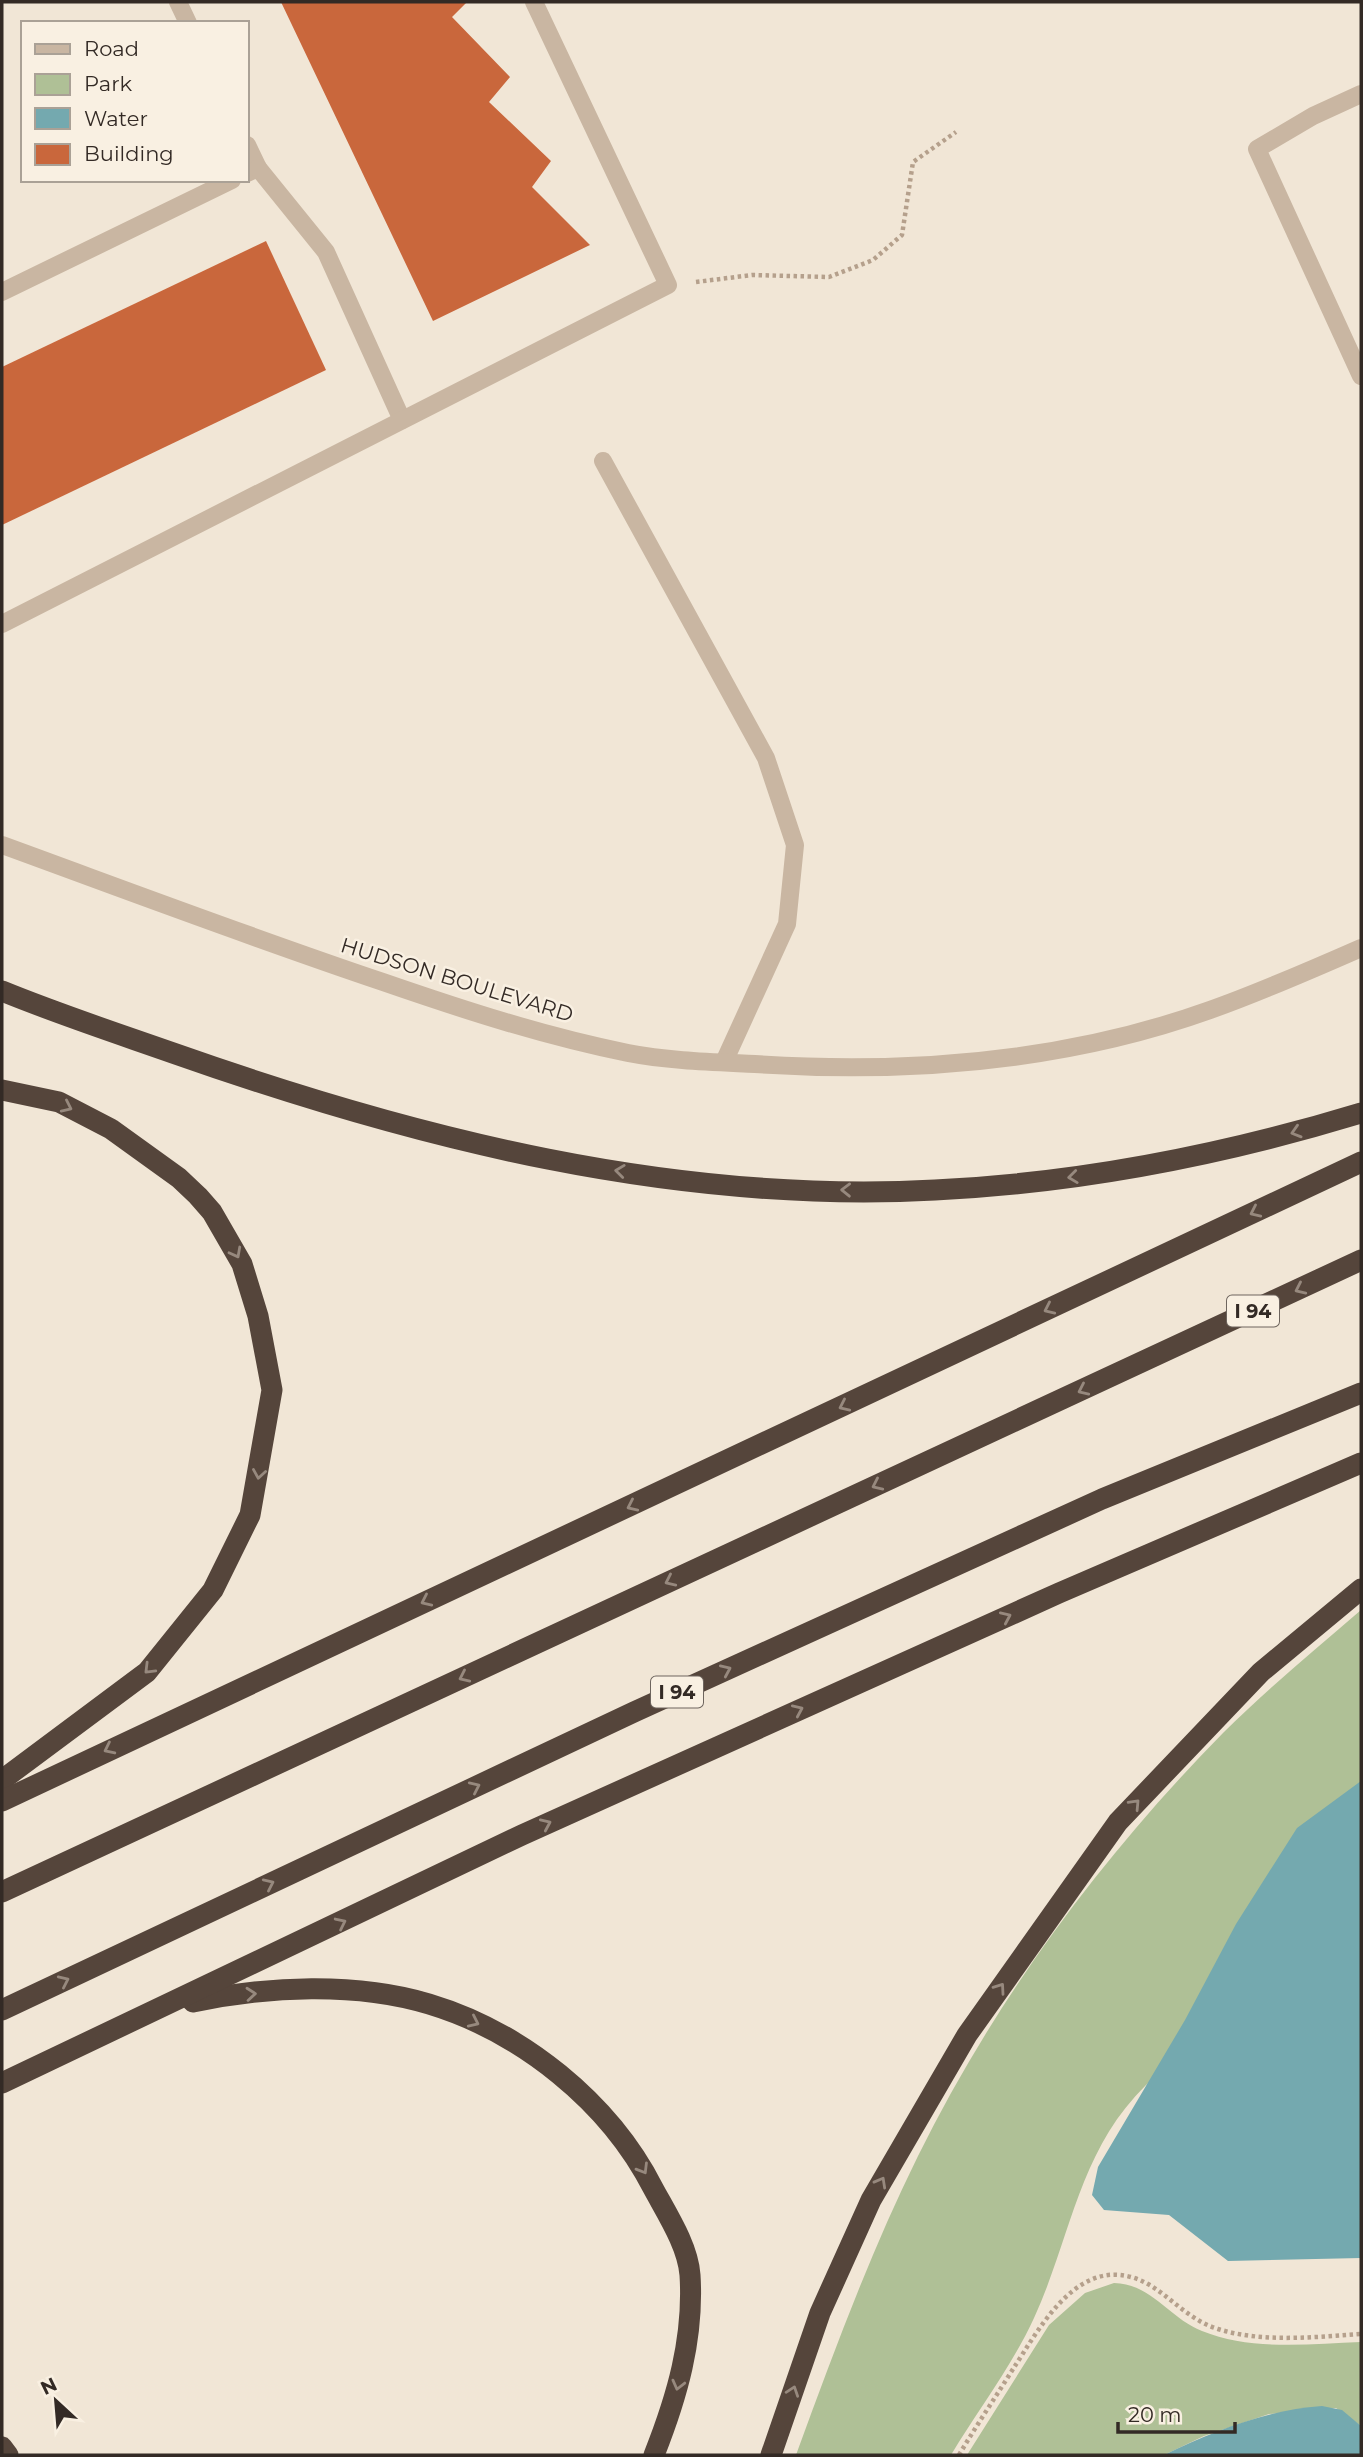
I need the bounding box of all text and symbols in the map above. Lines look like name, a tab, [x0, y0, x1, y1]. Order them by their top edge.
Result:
legend	[21, 21, 248, 182]
text: Road	[84, 36, 139, 61]
text: Park	[84, 71, 132, 96]
text: Water	[84, 106, 148, 131]
text: Building	[84, 141, 174, 166]
street label: HUDSON BOULEVARD	[338, 932, 576, 1027]
one-way arrow	[60, 1099, 72, 1113]
one-way arrow	[1290, 1124, 1302, 1139]
one-way arrow	[614, 1164, 626, 1179]
one-way arrow	[1067, 1169, 1079, 1184]
one-way arrow	[840, 1183, 851, 1198]
one-way arrow	[1250, 1204, 1262, 1218]
one-way arrow	[228, 1246, 241, 1258]
one-way arrow	[1294, 1281, 1307, 1295]
road number: I 94	[1227, 1296, 1279, 1326]
one-way arrow	[1044, 1301, 1057, 1315]
one-way arrow	[1078, 1382, 1090, 1396]
one-way arrow	[839, 1398, 851, 1412]
one-way arrow	[252, 1468, 267, 1480]
one-way arrow	[872, 1477, 884, 1491]
one-way arrow	[627, 1497, 639, 1511]
one-way arrow	[665, 1573, 677, 1587]
one-way arrow	[421, 1593, 433, 1607]
one-way arrow	[999, 1611, 1011, 1625]
one-way arrow	[144, 1660, 157, 1673]
one-way arrow	[719, 1664, 731, 1678]
one-way arrow	[459, 1668, 471, 1682]
road number: I 94	[651, 1676, 703, 1708]
one-way arrow	[791, 1705, 804, 1719]
one-way arrow	[104, 1741, 116, 1755]
one-way arrow	[468, 1781, 480, 1795]
one-way arrow	[1126, 1799, 1139, 1812]
one-way arrow	[539, 1818, 552, 1832]
one-way arrow	[262, 1878, 274, 1892]
one-way arrow	[334, 1917, 346, 1931]
one-way arrow	[56, 1975, 69, 1989]
one-way arrow	[992, 1983, 1004, 1996]
one-way arrow	[246, 1987, 257, 2002]
one-way arrow	[467, 2014, 479, 2028]
one-way arrow	[635, 2162, 648, 2175]
one-way arrow	[873, 2176, 886, 2189]
north arrow	[21, 2366, 91, 2436]
text: N	[37, 2372, 61, 2400]
one-way arrow	[672, 2379, 687, 2391]
one-way arrow	[785, 2385, 799, 2397]
scale bar	[1118, 2390, 1235, 2434]
text: 20 m	[1128, 2402, 1182, 2427]

